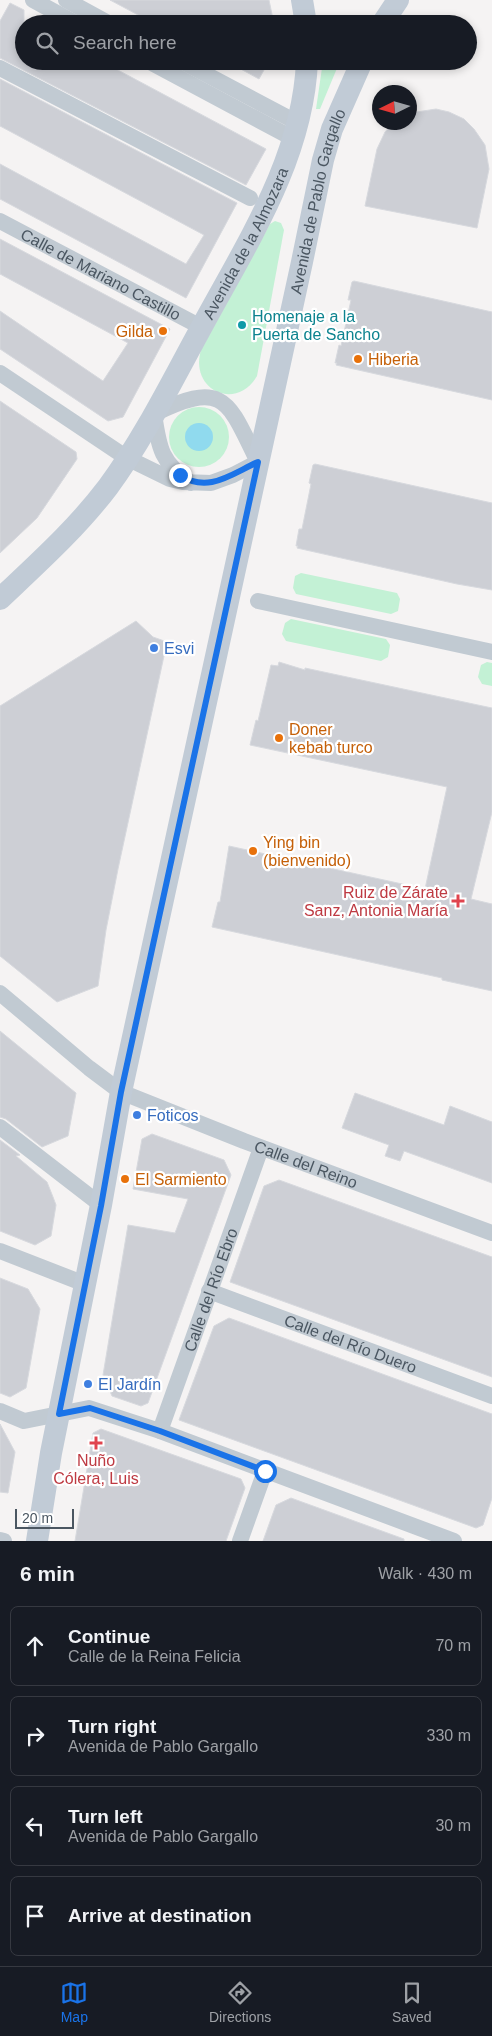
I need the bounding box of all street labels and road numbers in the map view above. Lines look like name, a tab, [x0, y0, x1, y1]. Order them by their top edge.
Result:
street label: Avenida de Pablo Gargallo	[287, 106, 348, 296]
street label: Avenida de la Almozara	[199, 165, 291, 322]
street label: Calle de Mariano Castillo	[18, 225, 184, 323]
street label: Calle del Reino	[252, 1137, 360, 1191]
street label: Calle del Río Ebro	[181, 1226, 240, 1354]
street label: Calle del Río Duero	[282, 1311, 419, 1376]

